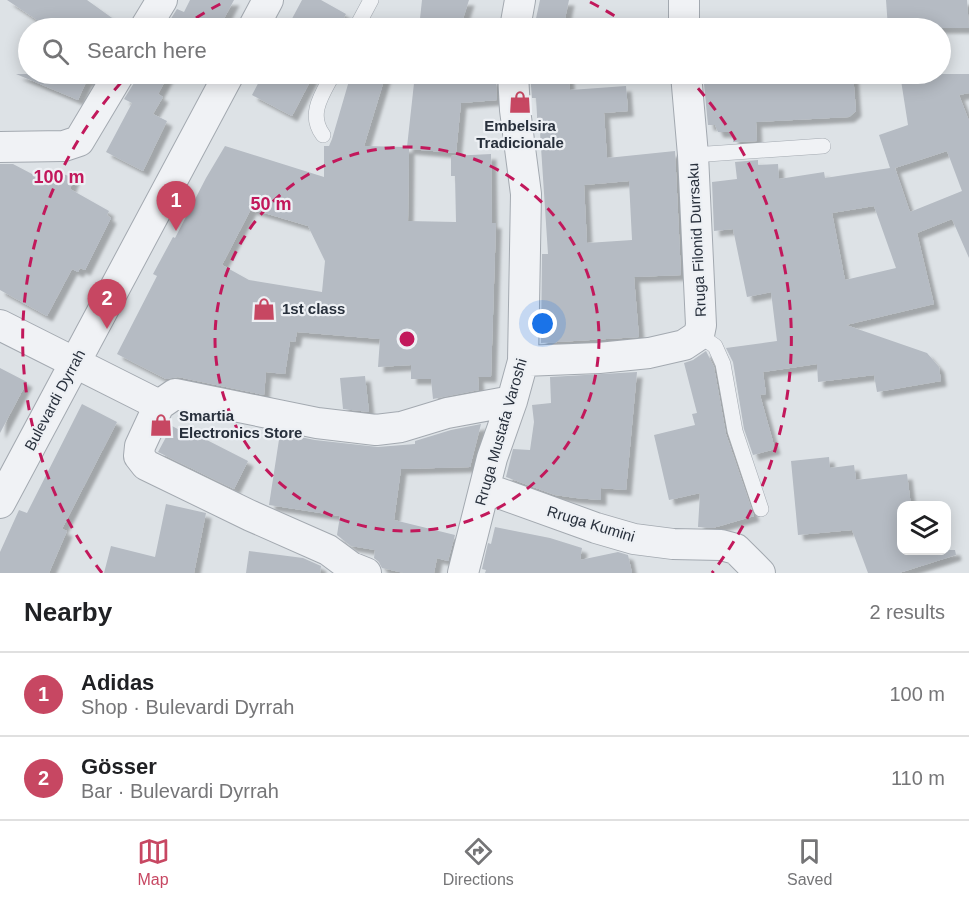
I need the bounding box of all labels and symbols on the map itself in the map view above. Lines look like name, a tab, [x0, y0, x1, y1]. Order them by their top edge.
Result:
shop icon: Embelsira Tradicionale	[507, 89, 533, 115]
place label: Embelsira Tradicionale	[476, 117, 564, 151]
street label: Rruga Filonid Durrsaku	[684, 163, 709, 317]
text: 100 m	[33, 167, 85, 187]
pin: 1	[156, 182, 195, 231]
text: 50 m	[250, 194, 292, 214]
pin: 2	[88, 280, 126, 329]
shop icon: 1st class	[251, 296, 277, 322]
place label: 1st class	[282, 300, 345, 317]
your location	[528, 309, 557, 338]
centre of rings	[397, 329, 417, 349]
street label: Bulevardi Dyrrah	[21, 346, 88, 453]
street label: Rruga Mustafa Varoshi	[471, 356, 530, 507]
place label: Smartia Electronics Store	[179, 407, 302, 441]
shop icon: Smartia Electronics Store	[148, 412, 174, 438]
street label: Rruga Kumini	[545, 502, 637, 545]

